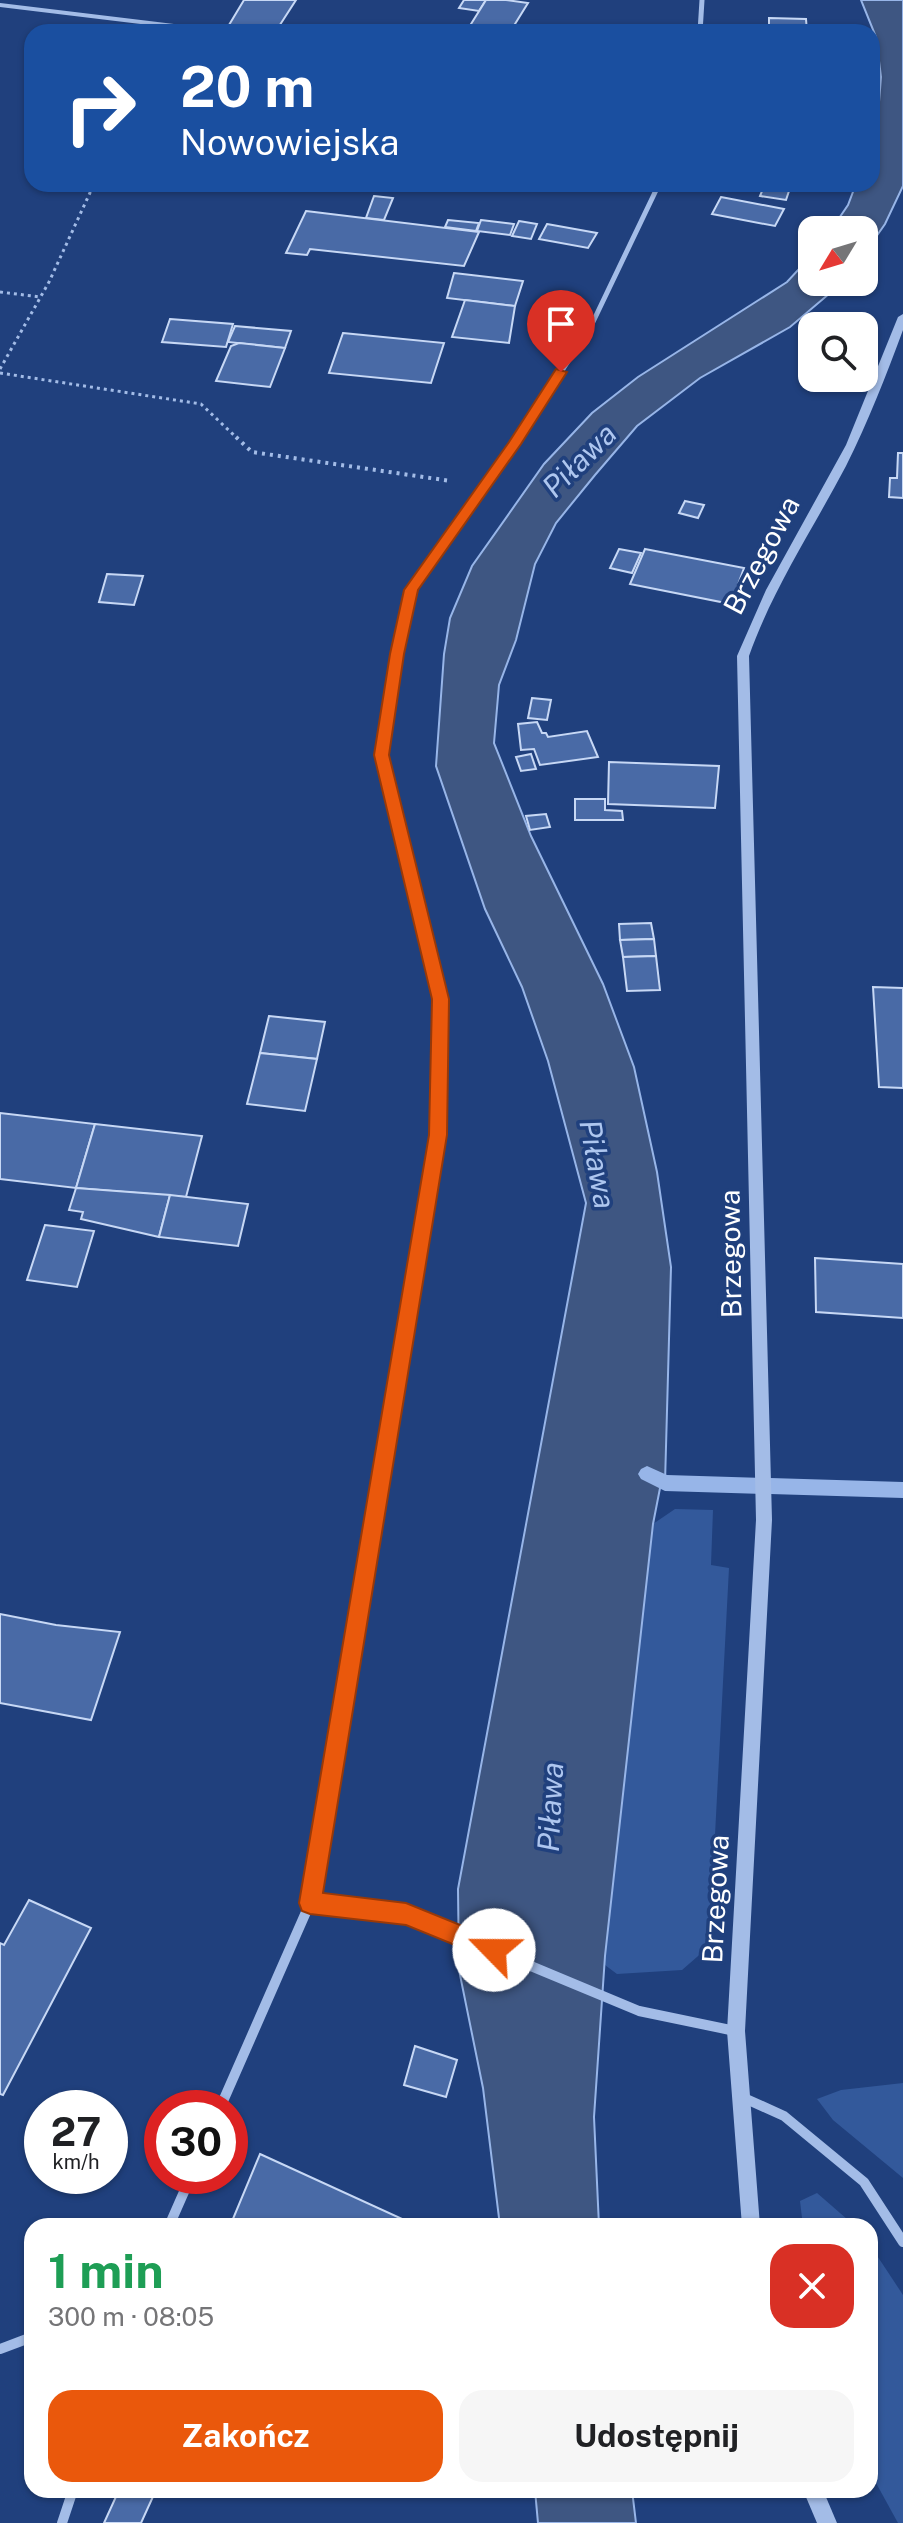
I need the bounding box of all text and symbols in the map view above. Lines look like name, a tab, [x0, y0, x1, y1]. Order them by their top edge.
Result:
text: 20 m	[180, 54, 314, 120]
icon: right	[48, 56, 152, 160]
text: Nowowiejska	[180, 121, 400, 163]
north arrow	[798, 216, 878, 296]
map controls	[798, 216, 878, 392]
pin	[527, 290, 595, 372]
icon: arrive	[539, 302, 583, 346]
button: search	[798, 312, 878, 392]
water label: Piława	[535, 416, 623, 504]
street label: Brzegowa	[716, 490, 806, 620]
water label: Piława	[572, 1117, 624, 1211]
street label: Brzegowa	[712, 1189, 748, 1319]
water label: Piława	[530, 1761, 570, 1853]
street label: Brzegowa	[695, 1834, 735, 1964]
position arrow	[452, 1908, 536, 1992]
speed limit sign: 30	[144, 2090, 248, 2194]
text: 27	[51, 2108, 101, 2155]
text: km/h	[52, 2150, 100, 2174]
text: 1 min	[48, 2242, 164, 2299]
button: close	[770, 2244, 854, 2328]
text: 300 m · 08:05	[48, 2301, 214, 2332]
button: Zakończ	[48, 2390, 443, 2482]
button: Udostępnij	[459, 2390, 854, 2482]

